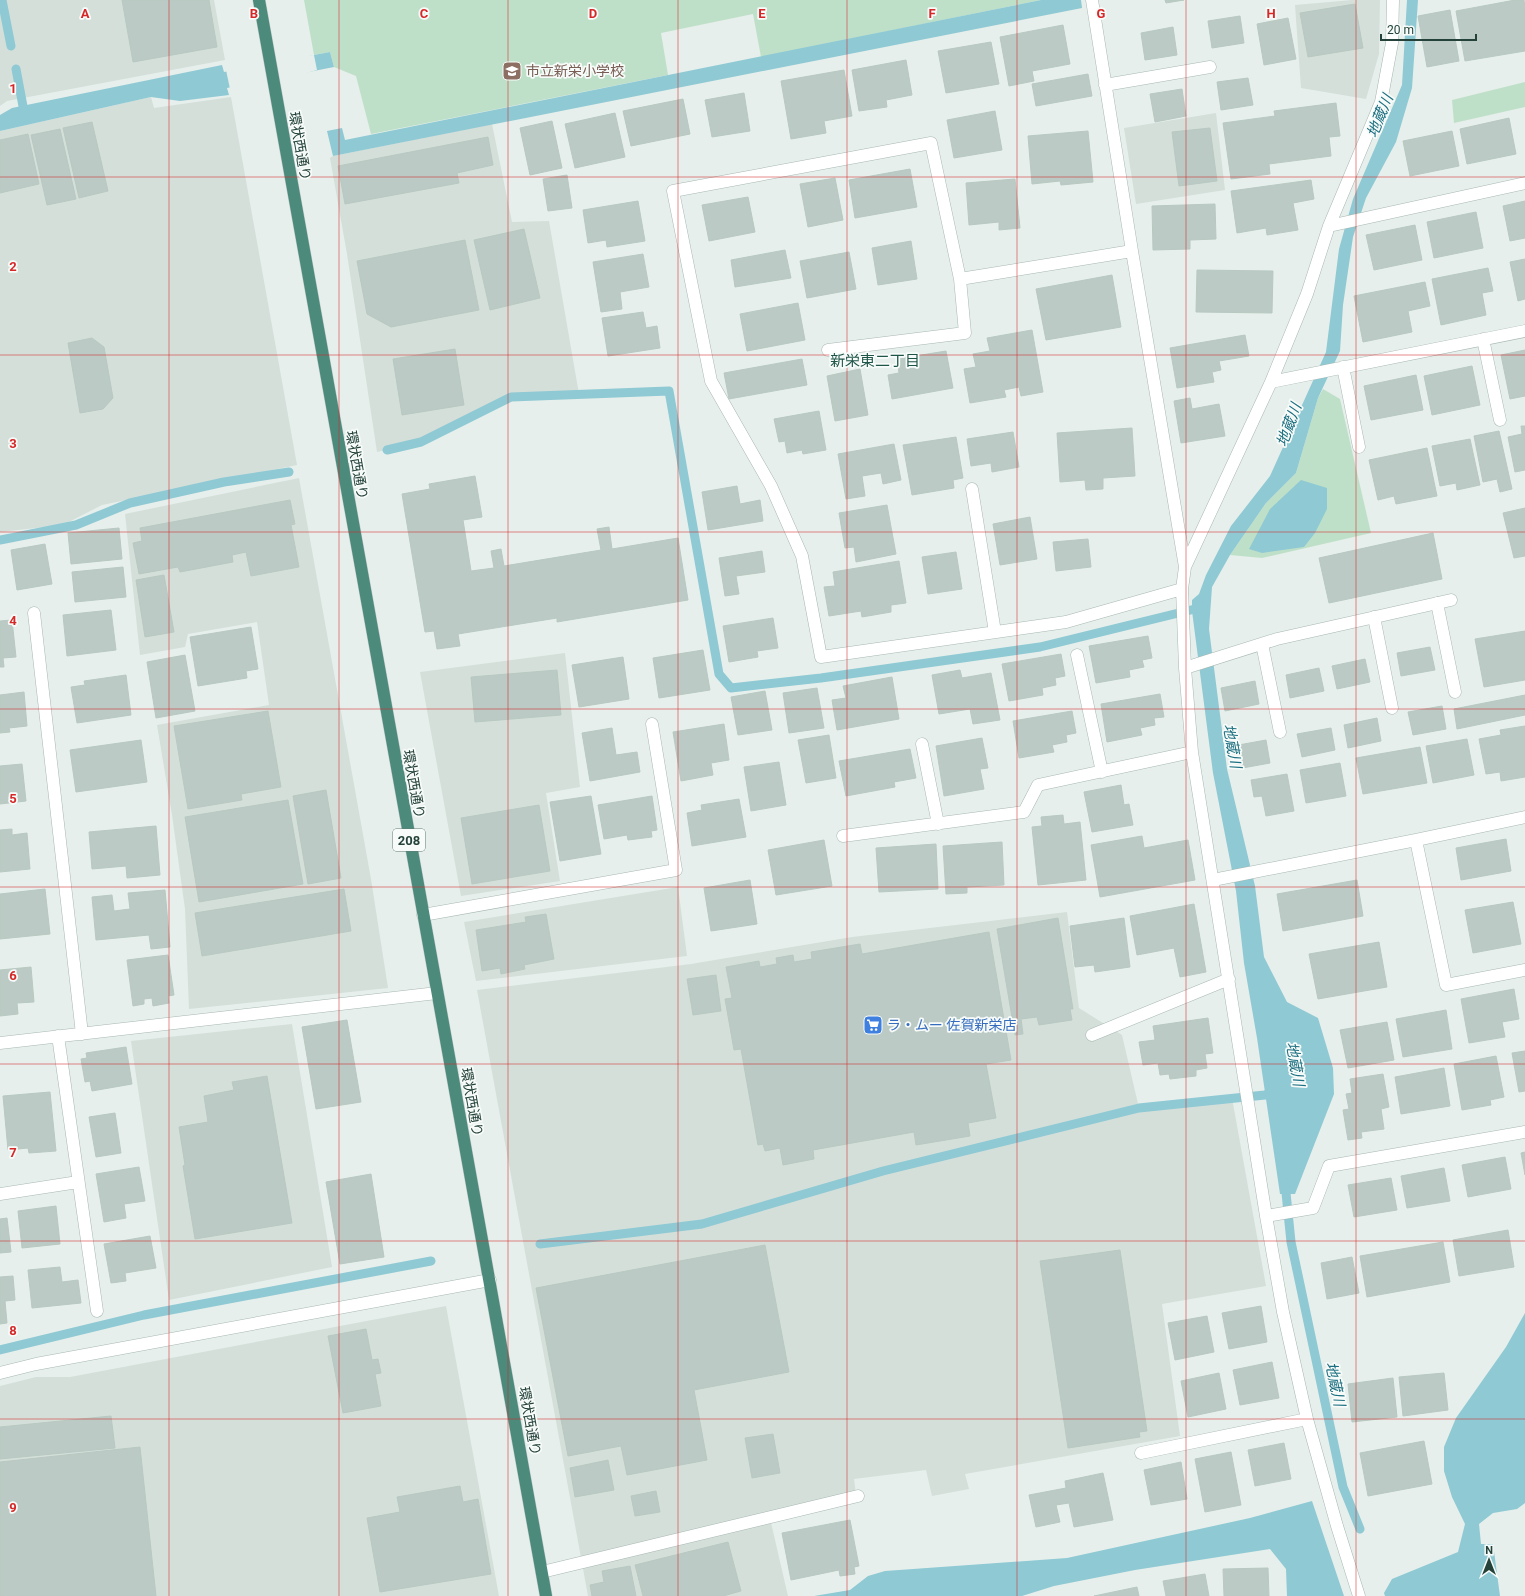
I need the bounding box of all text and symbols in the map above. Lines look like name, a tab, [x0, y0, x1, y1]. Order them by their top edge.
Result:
text: A	[81, 6, 90, 21]
text: B	[250, 6, 258, 21]
text: C	[420, 6, 429, 21]
text: D	[589, 6, 597, 21]
text: E	[758, 6, 766, 21]
text: F	[928, 6, 936, 21]
text: G	[1097, 6, 1106, 21]
text: H	[1266, 6, 1276, 21]
scale bar	[1381, 16, 1476, 42]
text: 20 m	[1387, 23, 1414, 37]
school or university icon: 市立新栄小学校	[501, 60, 523, 82]
place label: 市立新栄小学校	[526, 63, 624, 79]
text: 1	[9, 81, 17, 96]
water label: 地蔵川	[1363, 90, 1398, 140]
street label: 環状西通り	[286, 110, 314, 182]
text: 2	[9, 259, 17, 274]
district label: 新栄東二丁目	[830, 352, 920, 370]
water label: 地蔵川	[1273, 399, 1306, 449]
street label: 環状西通り	[343, 429, 371, 501]
text: 3	[9, 436, 17, 451]
text: 4	[9, 613, 17, 628]
water label: 地蔵川	[1219, 722, 1245, 772]
street label: 環状西通り	[400, 748, 428, 820]
text: 5	[9, 791, 17, 806]
road number: 208	[393, 829, 425, 851]
text: 6	[9, 968, 17, 983]
supermarket icon: ラ・ムー 佐賀新栄店	[862, 1014, 884, 1036]
place label: ラ・ムー 佐賀新栄店	[887, 1017, 1016, 1033]
water label: 地蔵川	[1282, 1040, 1308, 1090]
street label: 環状西通り	[458, 1066, 486, 1138]
text: 7	[9, 1145, 17, 1160]
text: 8	[9, 1323, 17, 1338]
water label: 地蔵川	[1322, 1360, 1349, 1410]
street label: 環状西通り	[516, 1385, 544, 1457]
text: 9	[9, 1500, 17, 1515]
north arrow	[1469, 1540, 1509, 1580]
text: N	[1485, 1544, 1493, 1557]

